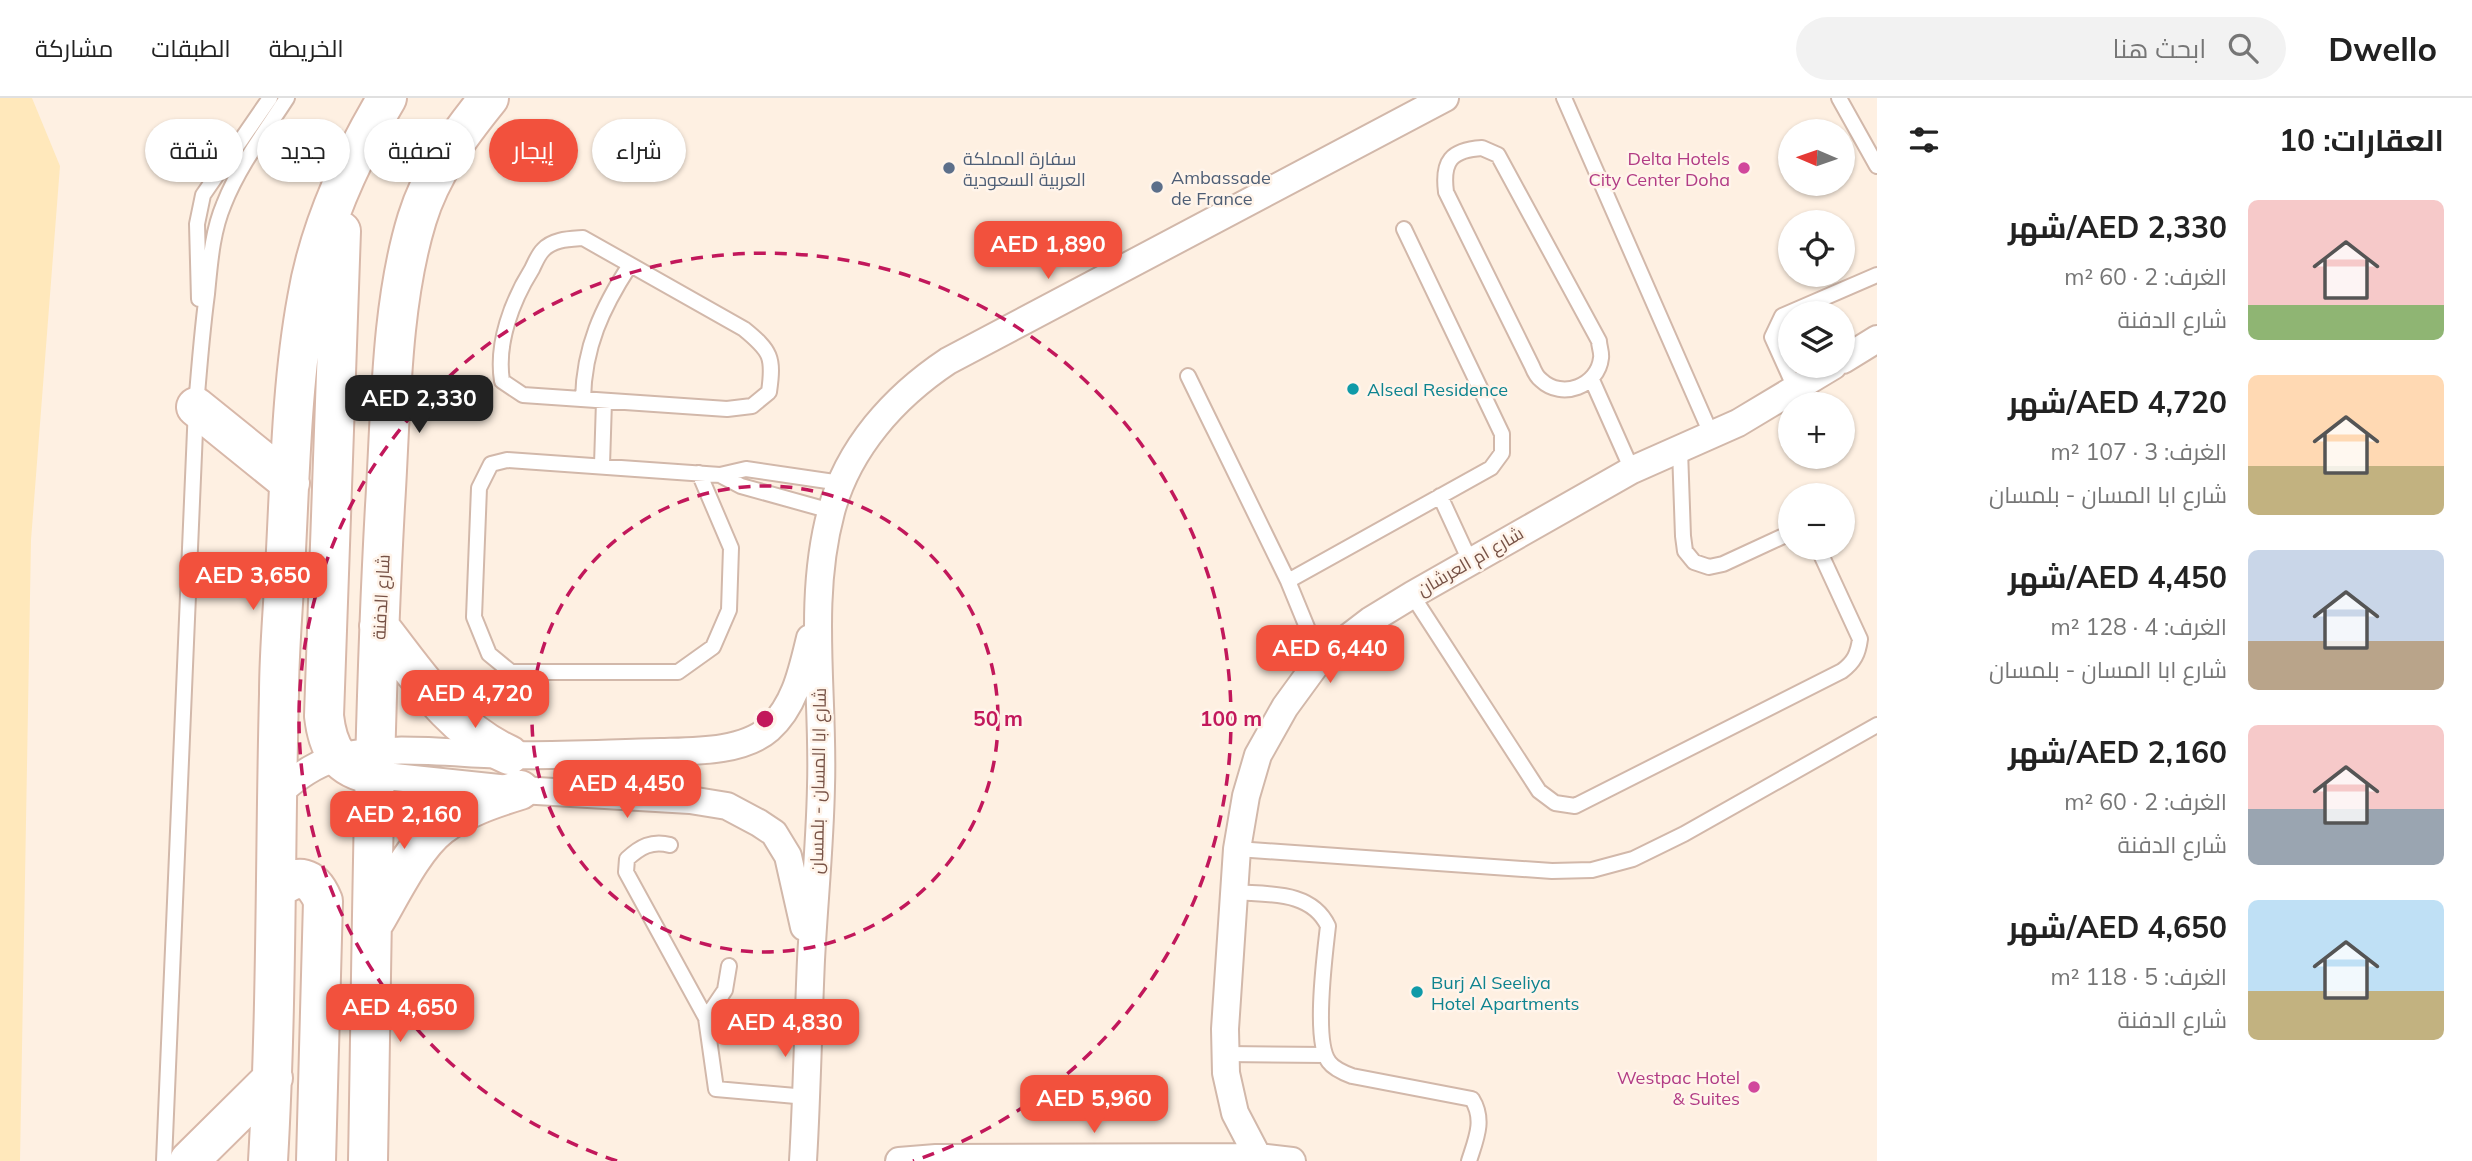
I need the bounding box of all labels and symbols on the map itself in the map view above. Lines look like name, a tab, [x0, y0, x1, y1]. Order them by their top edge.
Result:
north arrow	[1778, 119, 1855, 196]
place label: سفارة المملكة العربية السعودية	[963, 147, 1086, 191]
place label: Delta Hotels City Center Doha	[1588, 147, 1730, 191]
marker: سفارة المملكة العربية السعودية	[941, 160, 957, 176]
marker: Delta Hotels City Center Doha	[1736, 160, 1752, 176]
place label: Ambassade de France	[1171, 166, 1271, 210]
marker: Ambassade de France	[1149, 179, 1165, 195]
pin: AED 1,890	[968, 222, 1128, 281]
pin: AED 2,330	[339, 376, 499, 435]
place label: Alseal Residence	[1367, 378, 1508, 401]
marker: Alseal Residence	[1345, 381, 1361, 397]
street label: شارع ام العرشان	[1413, 521, 1528, 602]
pin: AED 3,650	[173, 552, 333, 612]
street label: شارع الدفنة	[367, 554, 396, 640]
pin: AED 6,440	[1250, 626, 1410, 685]
pin: AED 4,720	[395, 670, 555, 730]
street label: شارع ابا المسان - بلمسان	[805, 688, 832, 874]
text: 50 m	[973, 705, 1023, 731]
text: 100 m	[1200, 705, 1262, 731]
centre of rings	[753, 707, 777, 731]
pin: AED 4,450	[547, 760, 707, 820]
pin: AED 2,160	[324, 792, 484, 851]
place label: Burj Al Seeliya Hotel Apartments	[1431, 971, 1580, 1015]
pin: AED 4,650	[320, 984, 480, 1044]
marker: Burj Al Seeliya Hotel Apartments	[1409, 984, 1425, 1000]
pin: AED 4,830	[705, 1000, 865, 1059]
place label: Westpac Hotel & Suites	[1617, 1066, 1740, 1110]
pin: AED 5,960	[1014, 1076, 1174, 1135]
marker: Westpac Hotel & Suites	[1746, 1079, 1762, 1095]

